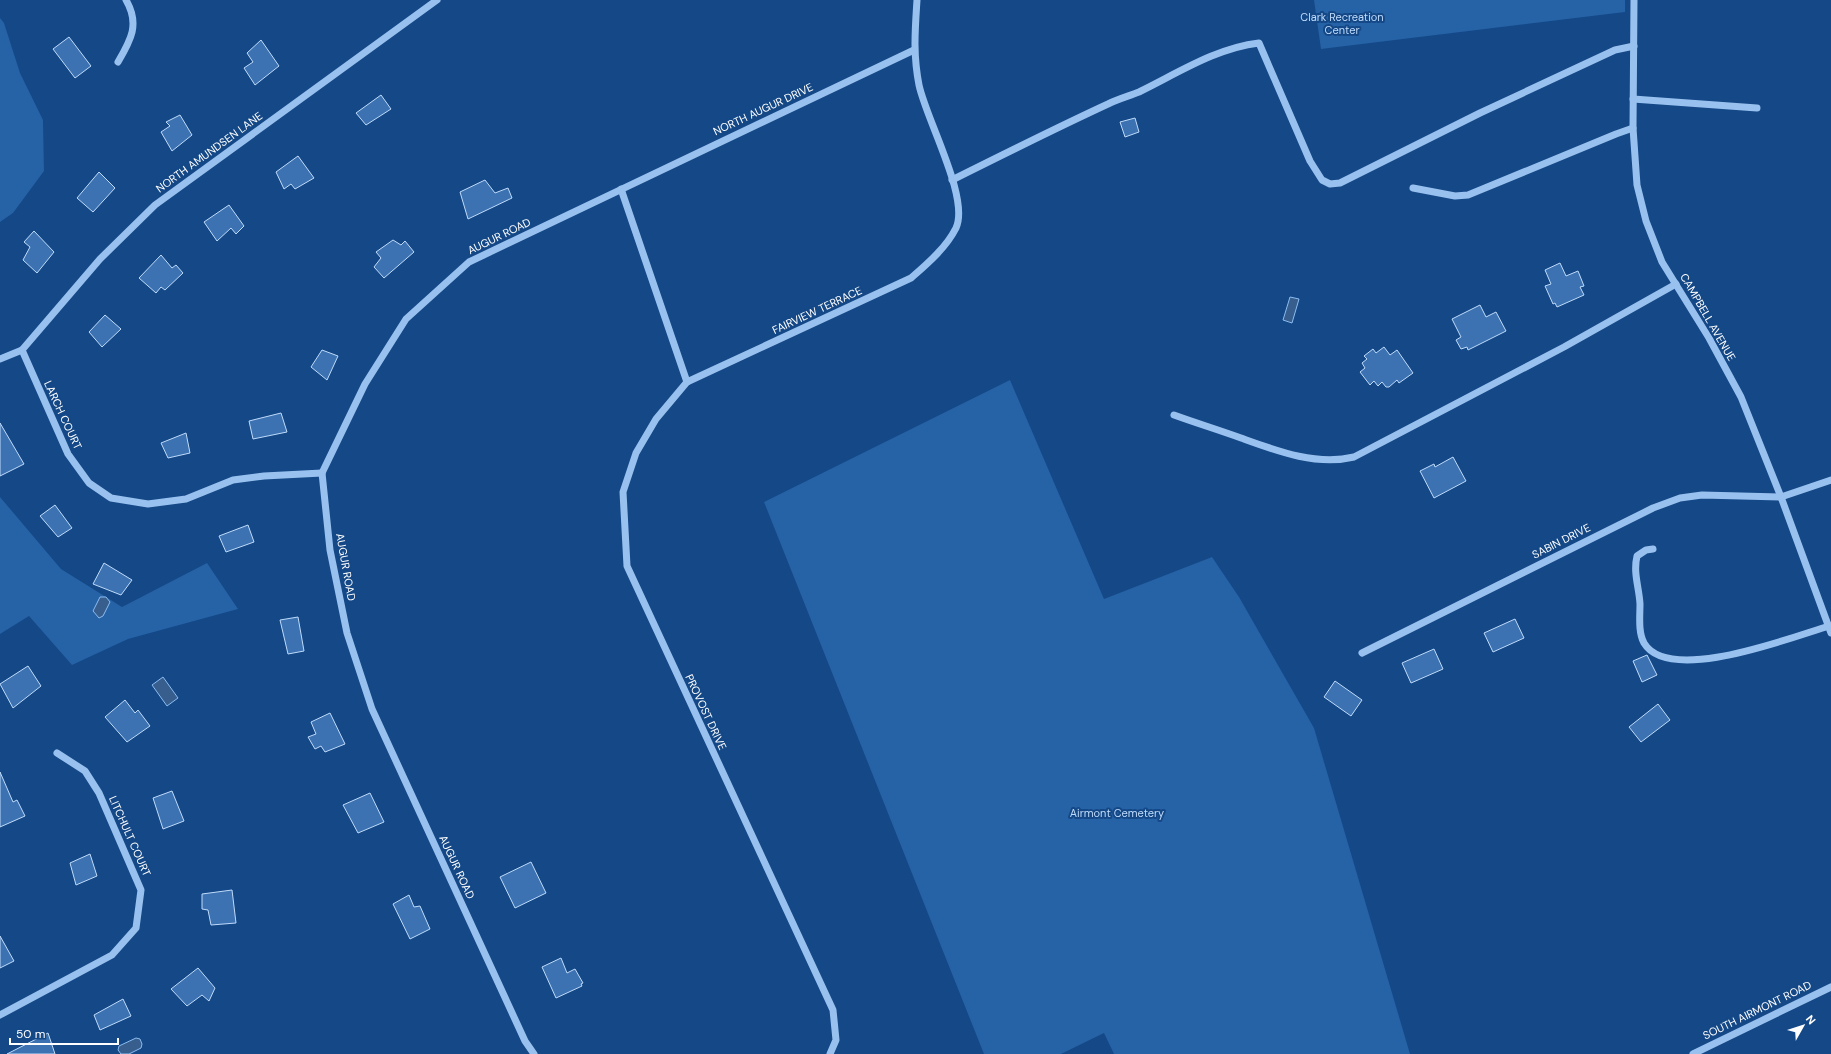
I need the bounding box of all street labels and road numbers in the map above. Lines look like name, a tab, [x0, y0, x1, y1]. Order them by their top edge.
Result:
street label: NORTH AUGUR DRIVE	[711, 80, 815, 138]
street label: NORTH AMUNDSEN LANE	[153, 109, 265, 195]
street label: AUGUR ROAD	[465, 214, 533, 257]
street label: CAMPBELL AVENUE	[1677, 271, 1739, 363]
street label: FAIRVIEW TERRACE	[770, 283, 864, 337]
street label: LARCH COURT	[41, 378, 85, 452]
street label: SABIN DRIVE	[1529, 520, 1593, 562]
street label: AUGUR ROAD	[333, 532, 359, 602]
street label: PROVOST DRIVE	[682, 672, 730, 752]
street label: LITCHULT COURT	[106, 794, 154, 878]
street label: AUGUR ROAD	[436, 833, 478, 901]
street label: SOUTH AIRMONT ROAD	[1701, 978, 1813, 1042]

